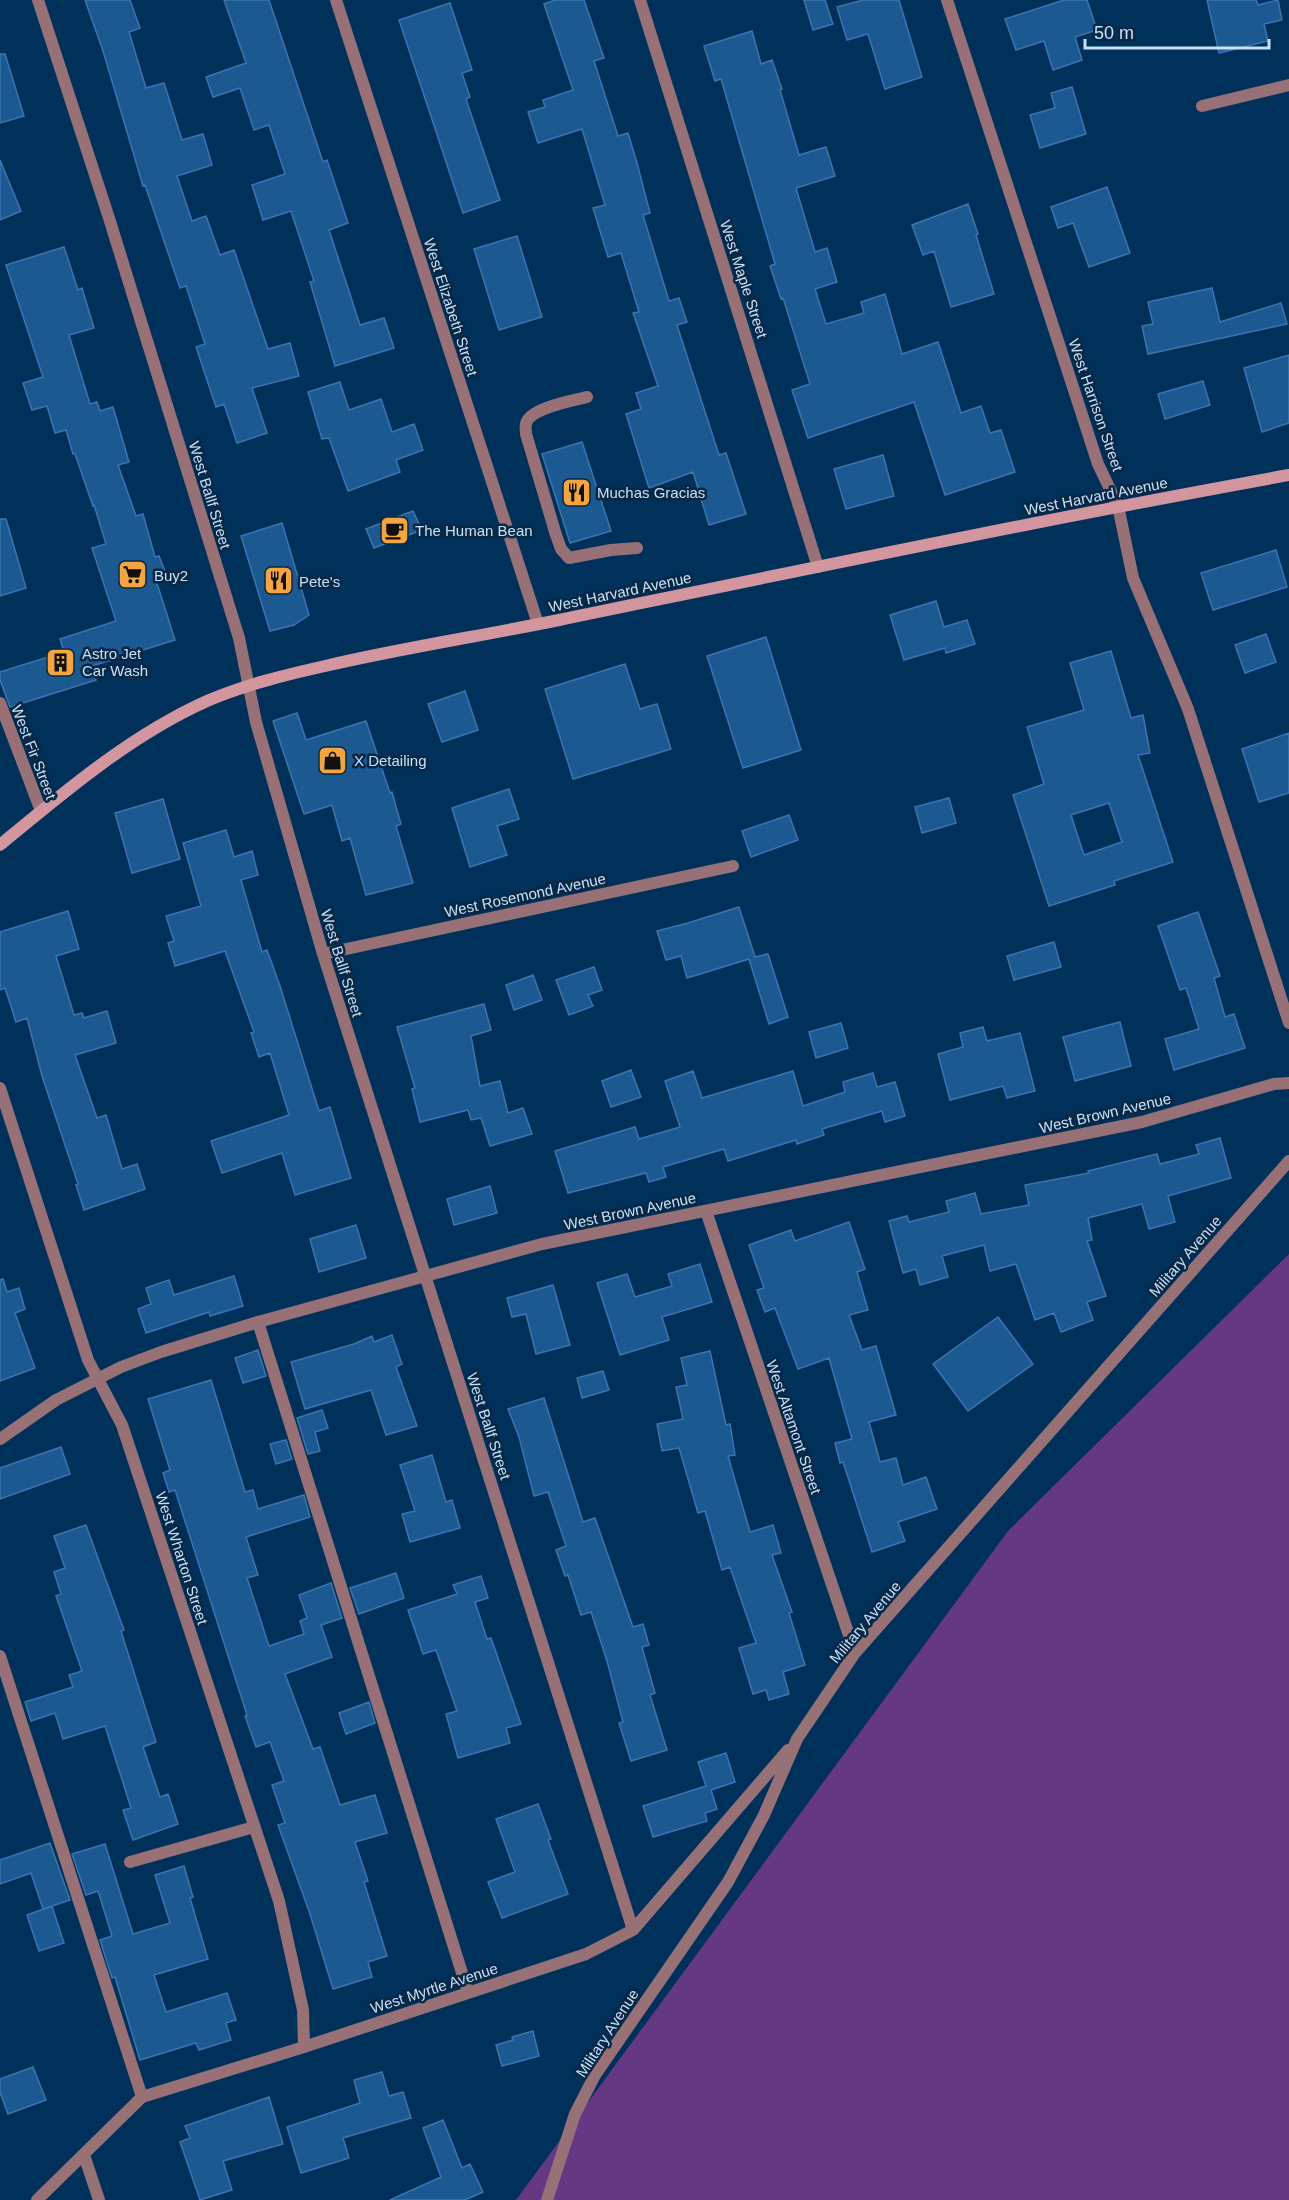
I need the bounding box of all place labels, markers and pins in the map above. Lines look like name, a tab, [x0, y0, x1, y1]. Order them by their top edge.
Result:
restaurant icon: Muchas Gracias	[560, 476, 592, 508]
place label: Muchas Gracias	[597, 484, 705, 501]
cafe icon: The Human Bean	[378, 514, 410, 546]
place label: The Human Bean	[415, 522, 533, 539]
supermarket icon: Buy2	[117, 559, 149, 591]
restaurant icon: Pete's	[262, 565, 294, 597]
place label: Buy2	[154, 567, 188, 584]
place label: Pete's	[299, 573, 340, 590]
place label: Astro Jet Car Wash	[82, 645, 148, 679]
building icon: Astro Jet Car Wash	[45, 646, 77, 678]
shop icon: X Detailing	[317, 744, 349, 776]
place label: X Detailing	[354, 752, 427, 769]

